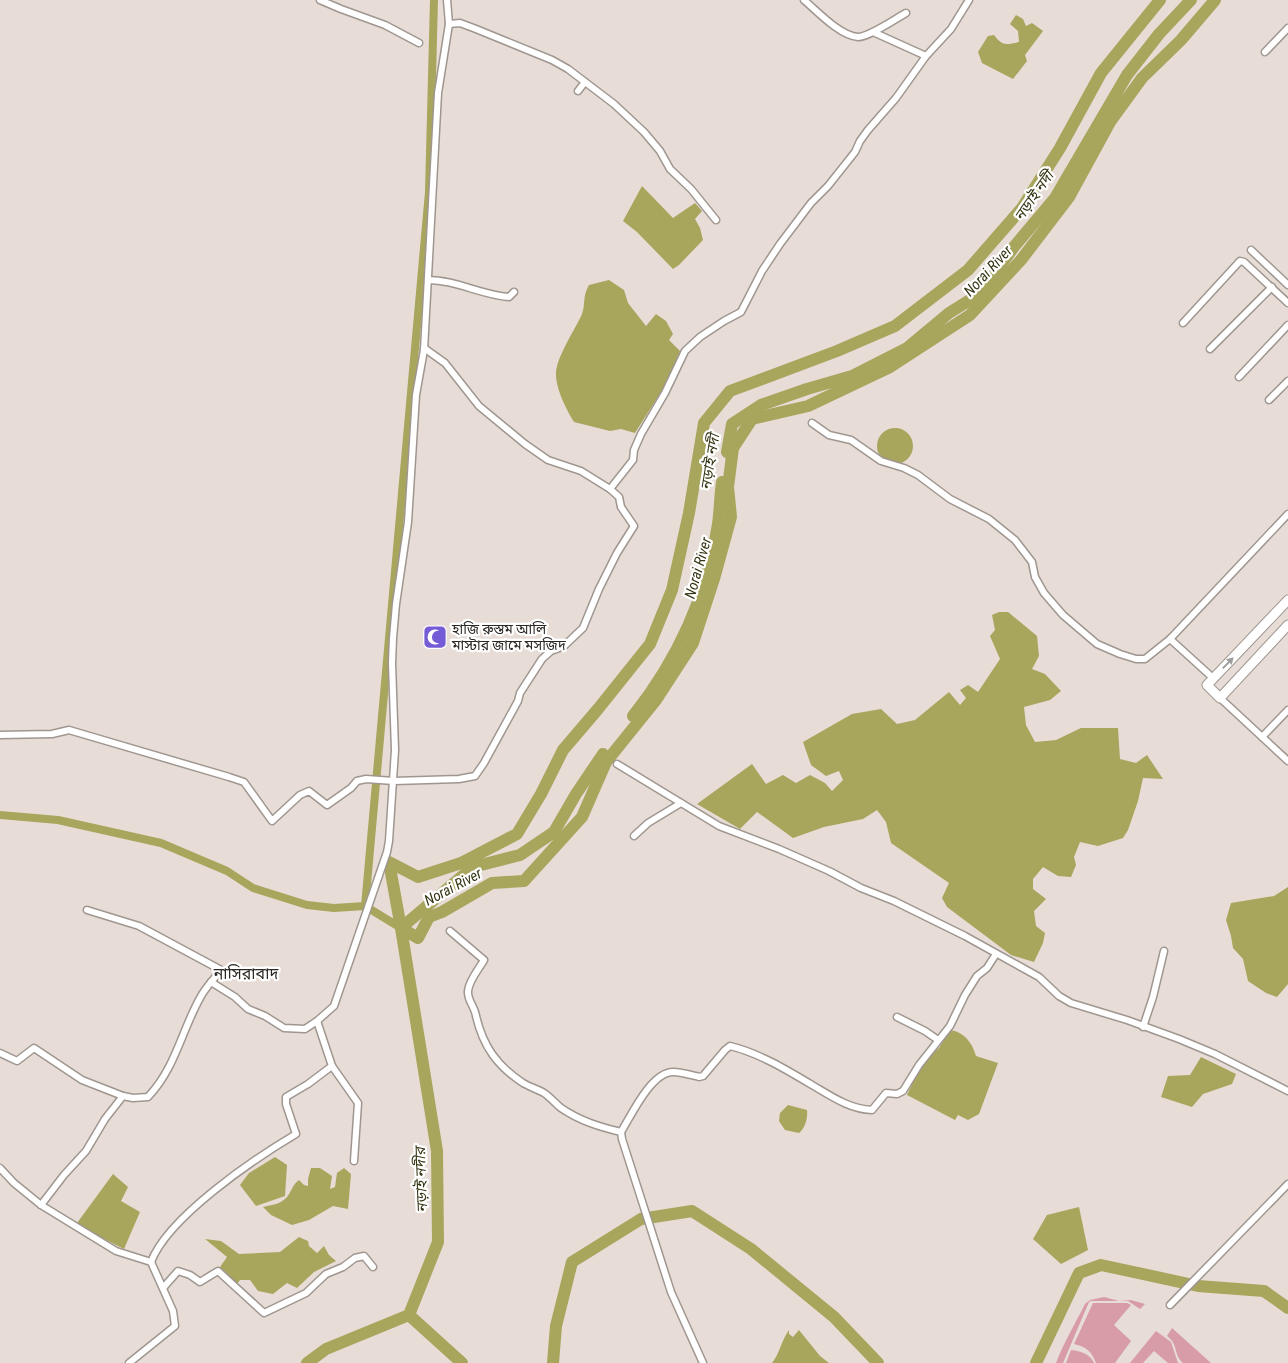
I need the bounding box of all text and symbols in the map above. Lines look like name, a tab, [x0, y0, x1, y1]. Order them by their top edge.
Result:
water label: নড়াই নদী	[1010, 165, 1059, 224]
water label: Norai River	[960, 242, 1016, 300]
water label: নড়াই নদী	[697, 430, 724, 491]
water label: Norai River	[681, 535, 715, 601]
place label: হাজি রুস্তম আলি মাস্টার জামে মসজিদ	[451, 621, 566, 653]
mosque icon: হাজি রুস্তম আলি মাস্টার জামে মসজিদ	[422, 624, 448, 650]
one-way arrow	[1222, 657, 1234, 669]
water label: Norai River	[421, 864, 485, 910]
district label: নাসিরাবাদ	[213, 964, 279, 983]
water label: নড়াই নদীর	[411, 1144, 431, 1213]

